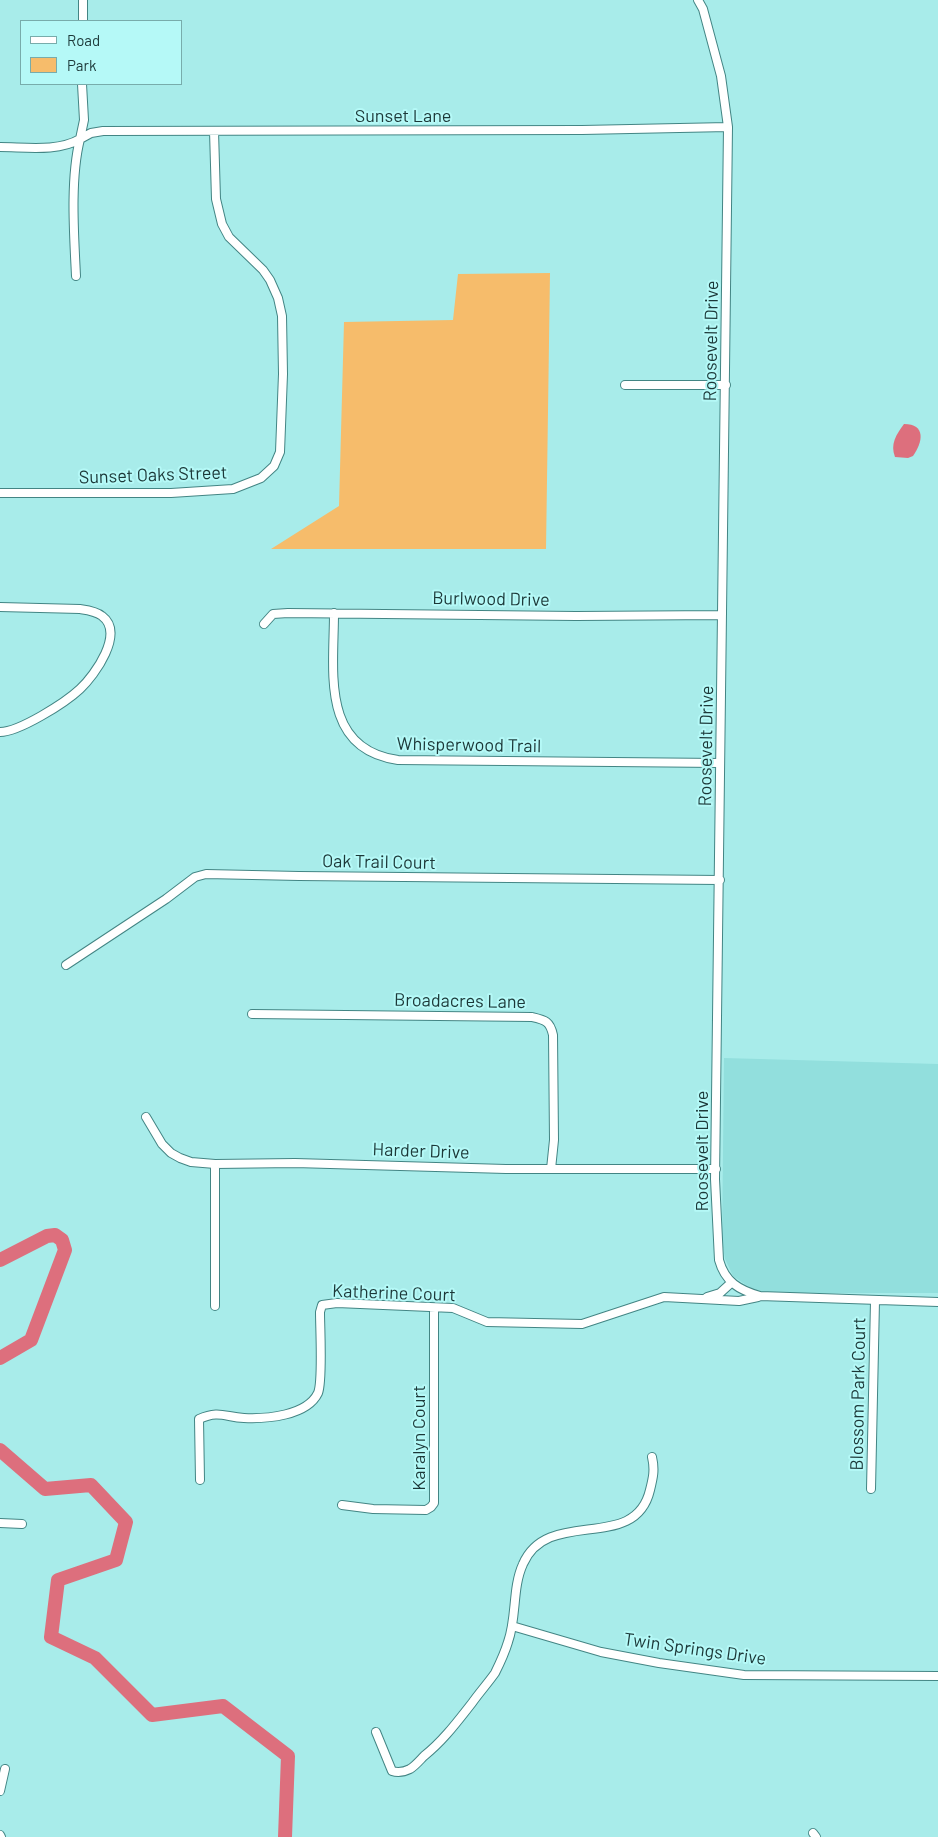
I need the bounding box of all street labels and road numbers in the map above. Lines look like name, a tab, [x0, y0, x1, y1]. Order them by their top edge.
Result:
street label: Sunset Lane	[355, 105, 451, 127]
street label: Roosevelt Drive	[699, 280, 723, 402]
street label: Sunset Oaks Street	[78, 462, 228, 488]
street label: Burlwood Drive	[432, 587, 550, 611]
street label: Roosevelt Drive	[694, 685, 718, 807]
street label: Whisperwood Trail	[396, 733, 542, 757]
street label: Oak Trail Court	[322, 850, 436, 874]
street label: Broadacres Lane	[394, 989, 526, 1013]
street label: Roosevelt Drive	[691, 1091, 713, 1211]
street label: Harder Drive	[372, 1139, 470, 1163]
street label: Katherine Court	[332, 1280, 456, 1306]
street label: Blossom Park Court	[846, 1317, 870, 1471]
street label: Karalyn Court	[408, 1385, 430, 1491]
street label: Twin Springs Drive	[622, 1628, 768, 1670]

